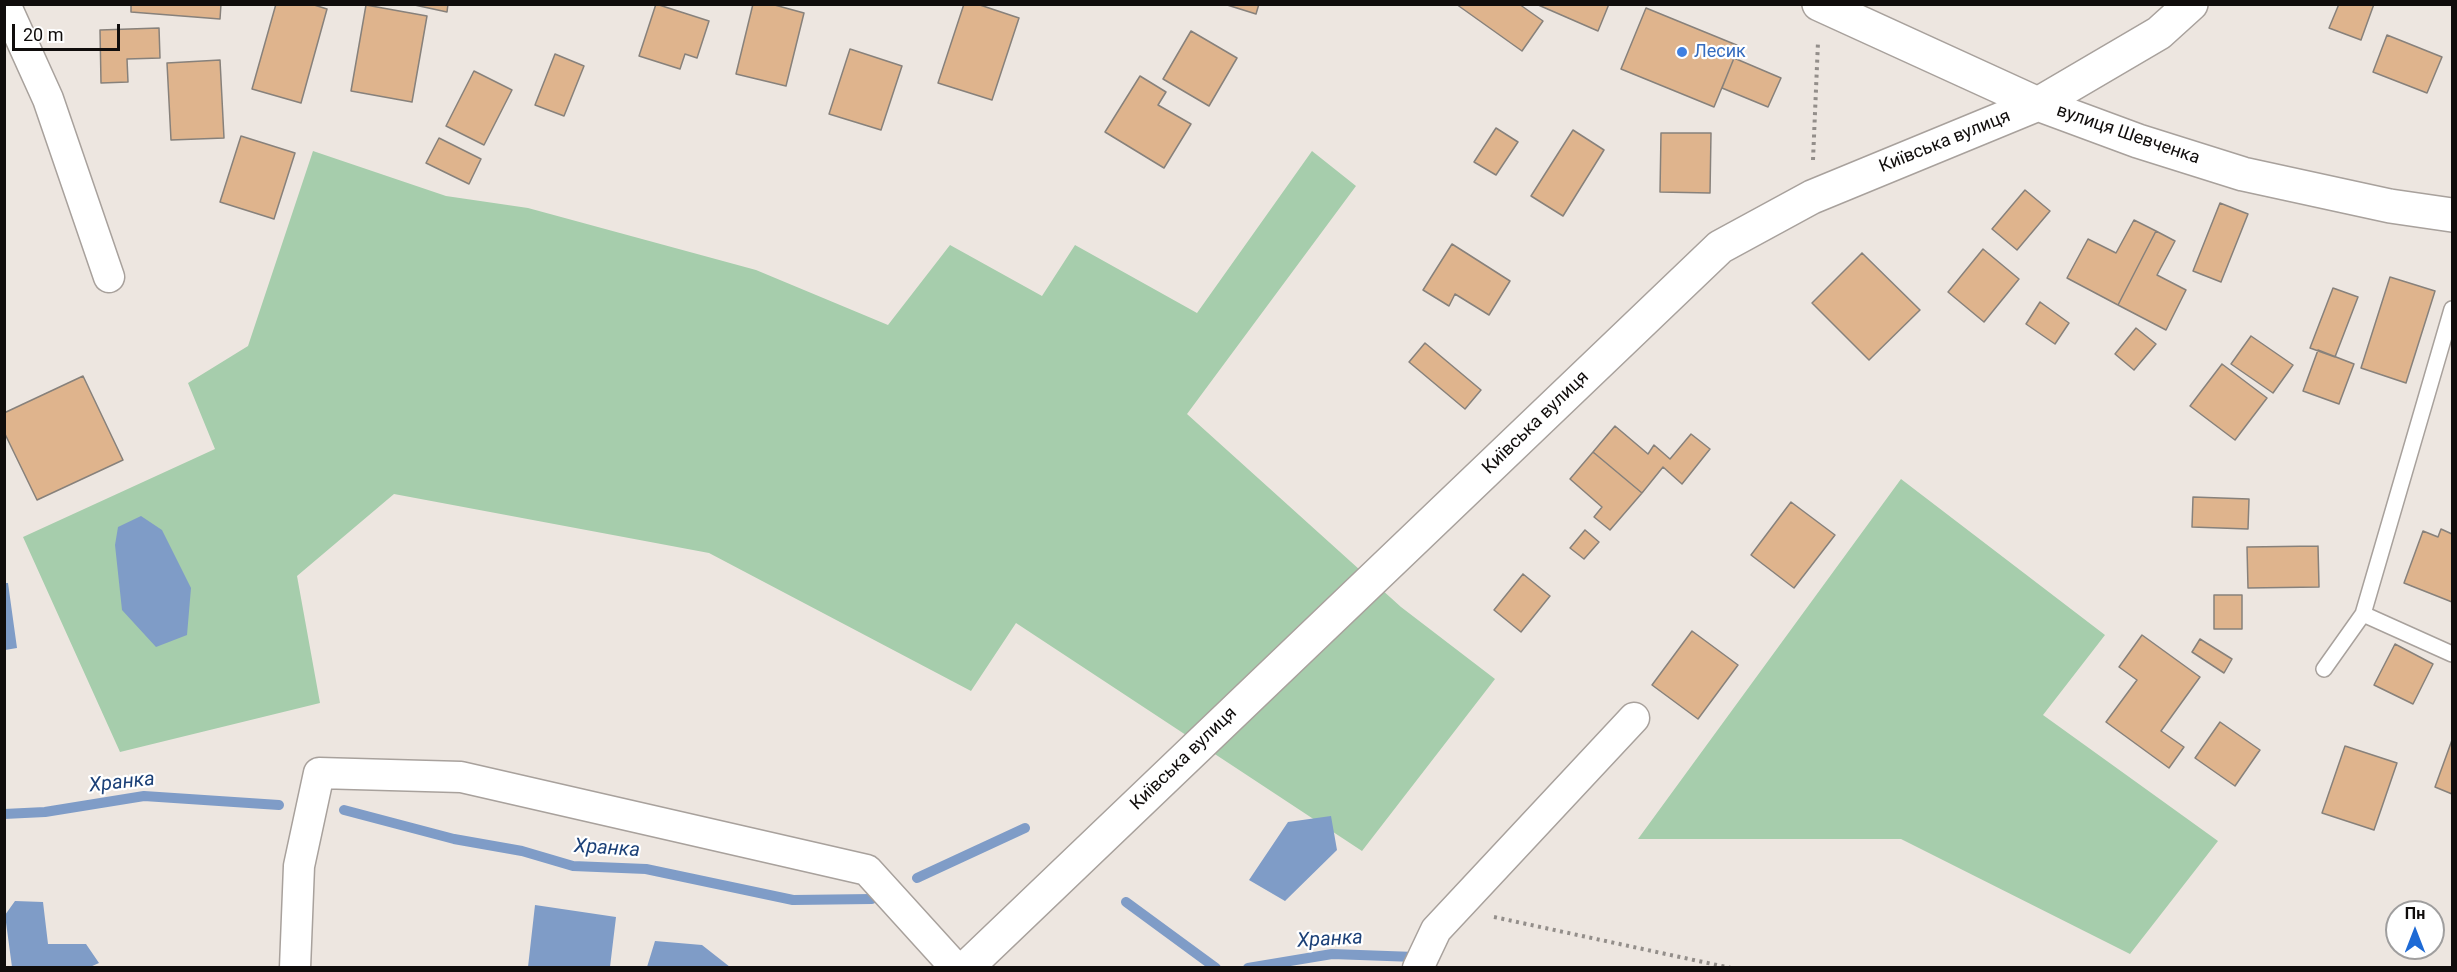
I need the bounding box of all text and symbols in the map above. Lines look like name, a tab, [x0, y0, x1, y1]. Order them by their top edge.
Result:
scale bar	[15, 12, 123, 50]
text: 20 m	[23, 24, 63, 45]
place label: Лесик	[1694, 41, 1746, 63]
marker: Лесик	[1675, 45, 1689, 59]
street label: вулиця Шевченка	[2053, 100, 2203, 170]
street label: Київська вулиця	[1876, 106, 2014, 178]
street label: Київська вулиця	[1478, 367, 1594, 479]
street label: Київська вулиця	[1126, 703, 1242, 815]
water label: Хранка	[88, 768, 156, 798]
water label: Хранка	[573, 835, 641, 863]
north arrow	[2385, 900, 2445, 960]
text: Пн	[2405, 904, 2425, 923]
water label: Хранка	[1296, 926, 1364, 954]

